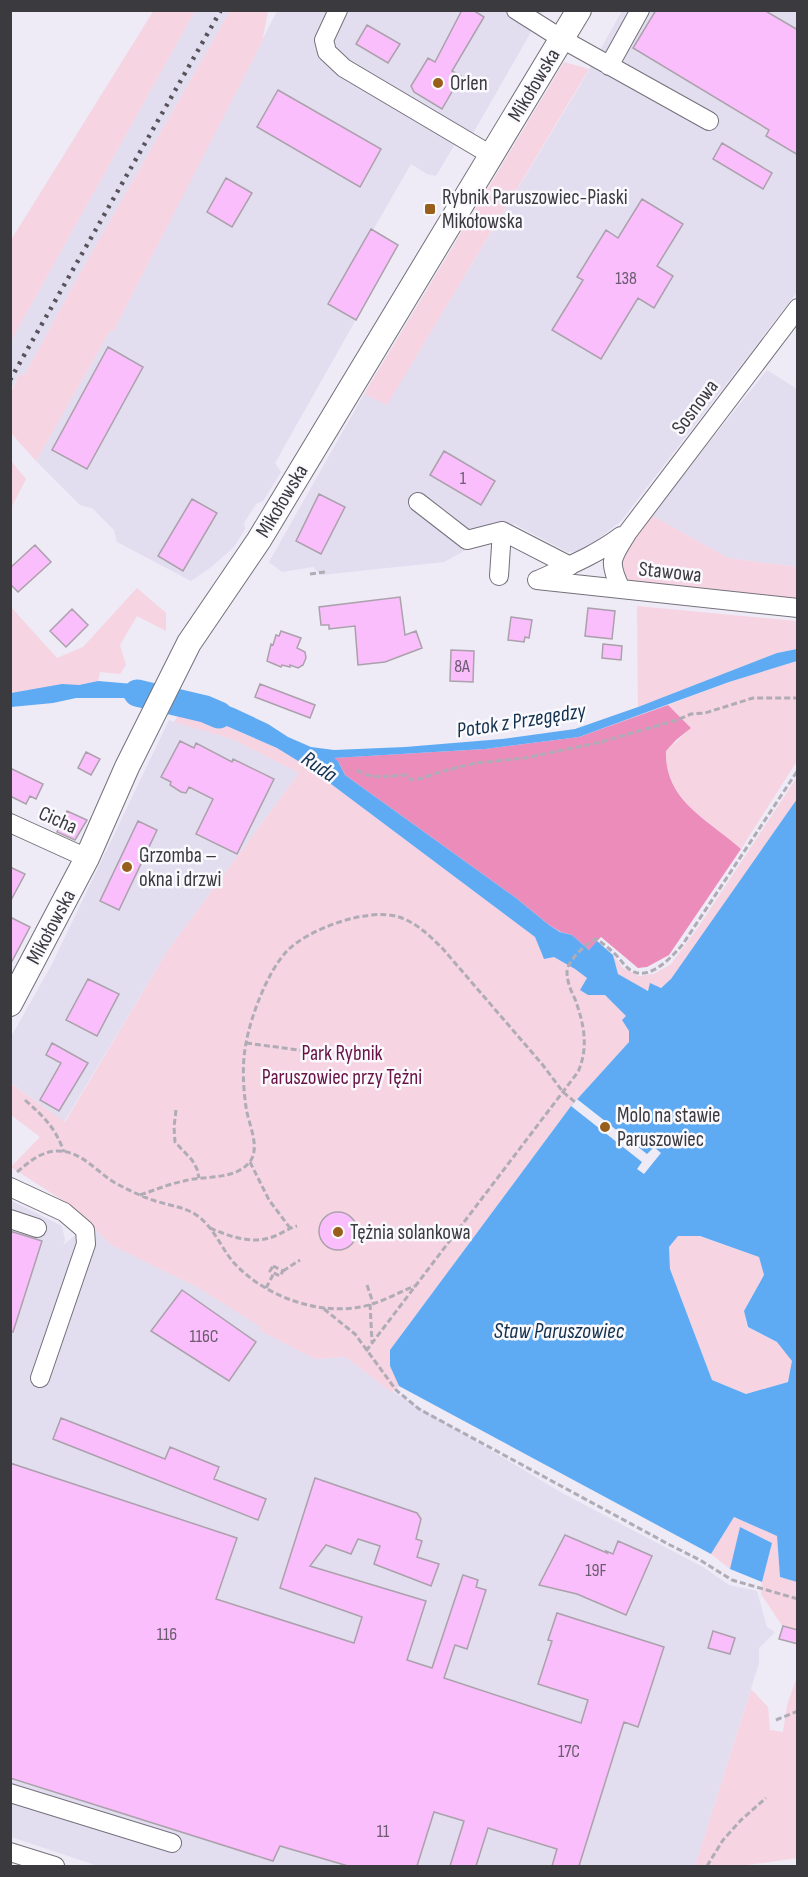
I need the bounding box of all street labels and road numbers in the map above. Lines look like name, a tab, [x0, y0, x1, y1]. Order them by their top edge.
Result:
street label: Mikołowska	[502, 44, 566, 126]
street label: Sosnowa	[666, 375, 724, 439]
street label: Mikołowska	[250, 460, 314, 542]
street label: Stawowa	[637, 556, 703, 588]
street label: Cicha	[35, 801, 81, 839]
street label: Mikołowska	[21, 885, 81, 969]

